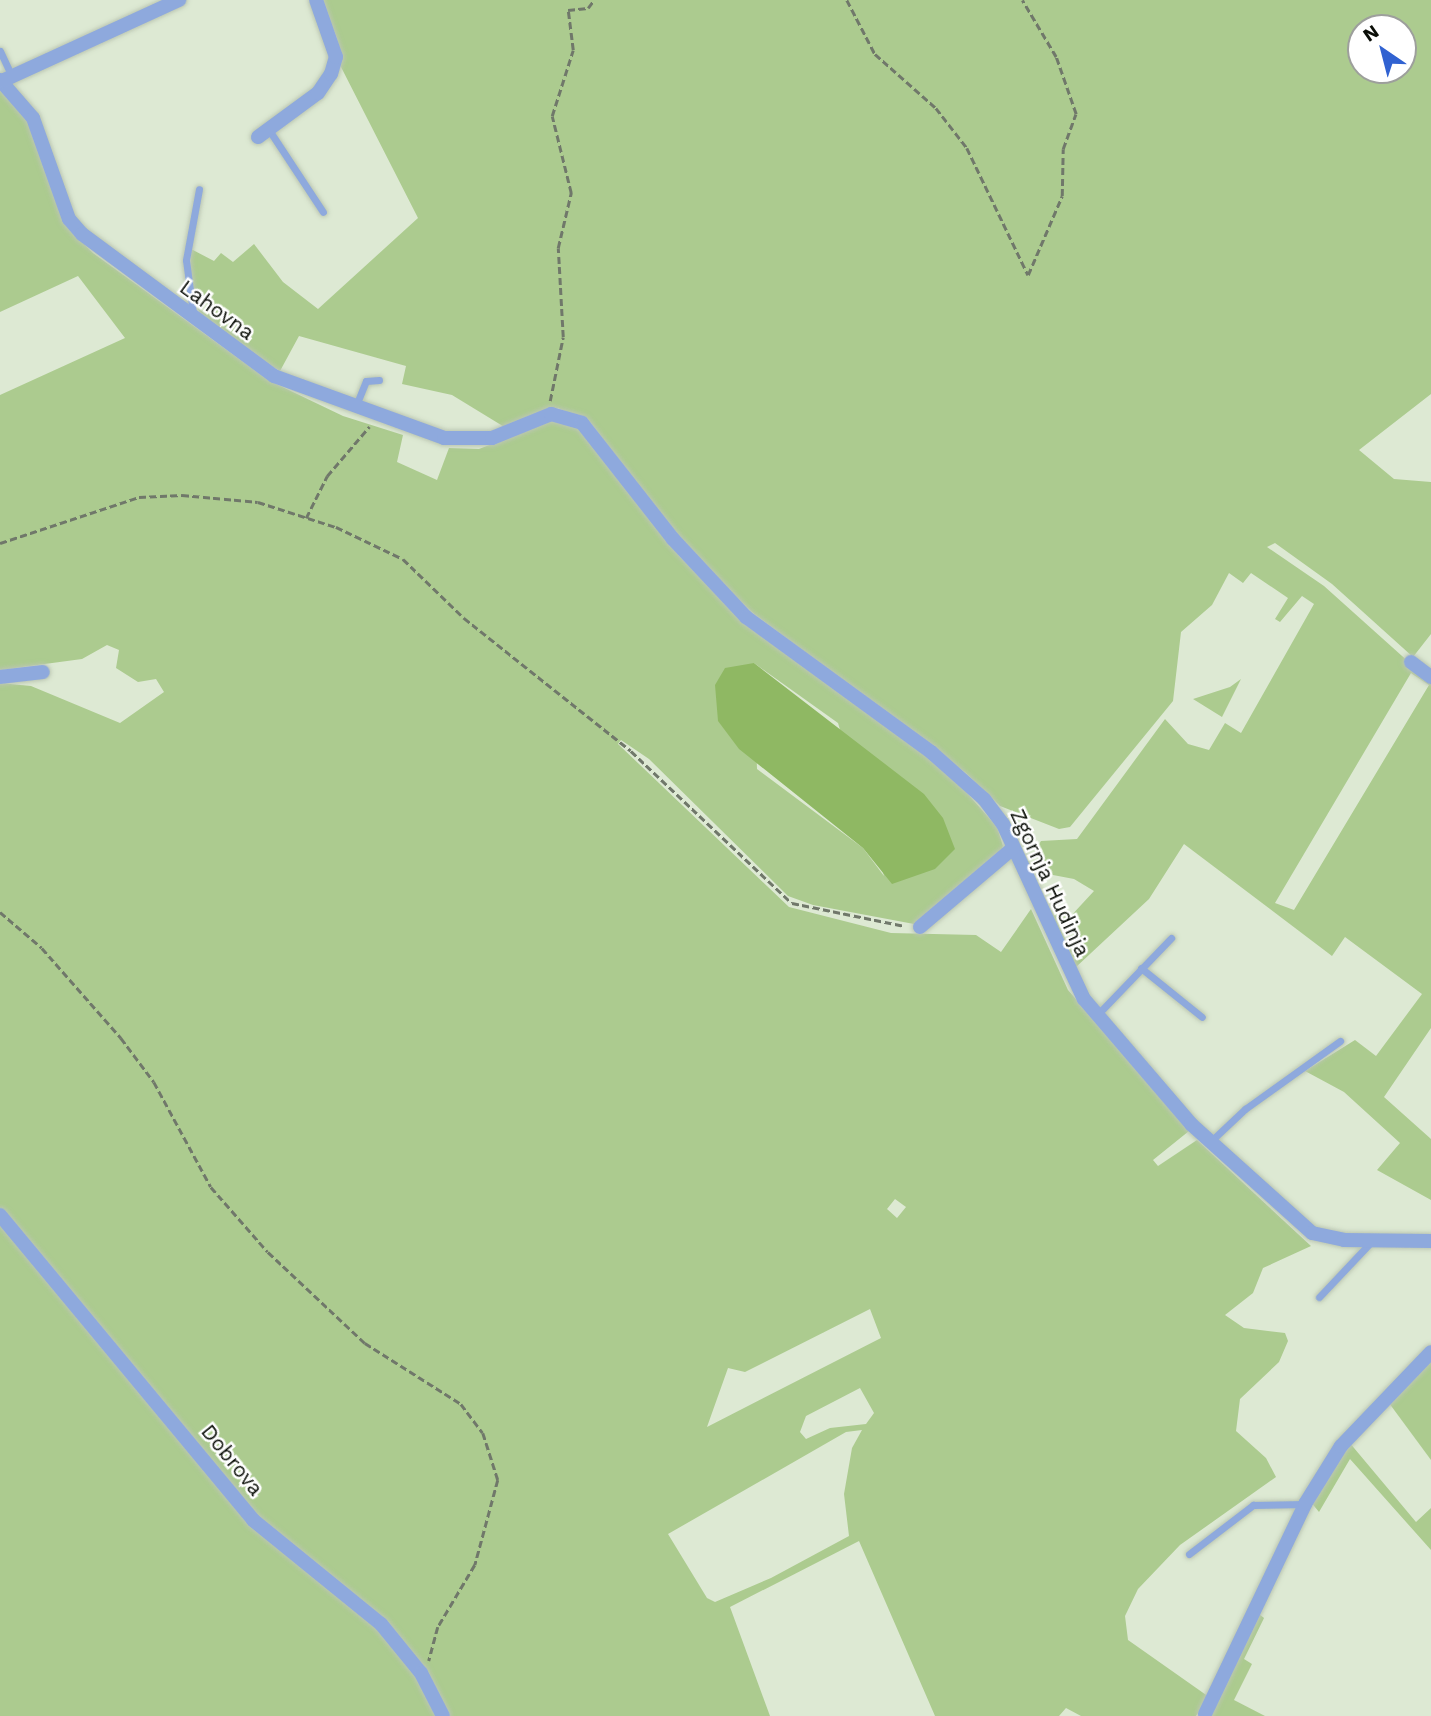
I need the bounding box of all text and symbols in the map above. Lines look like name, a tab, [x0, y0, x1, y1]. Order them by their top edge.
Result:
north arrow	[1347, 14, 1417, 84]
text: N	[1358, 20, 1383, 46]
street label: Lahovna	[175, 275, 259, 345]
street label: Zgornja Hudinja	[1005, 805, 1095, 961]
street label: Dobrova	[196, 1419, 268, 1501]

